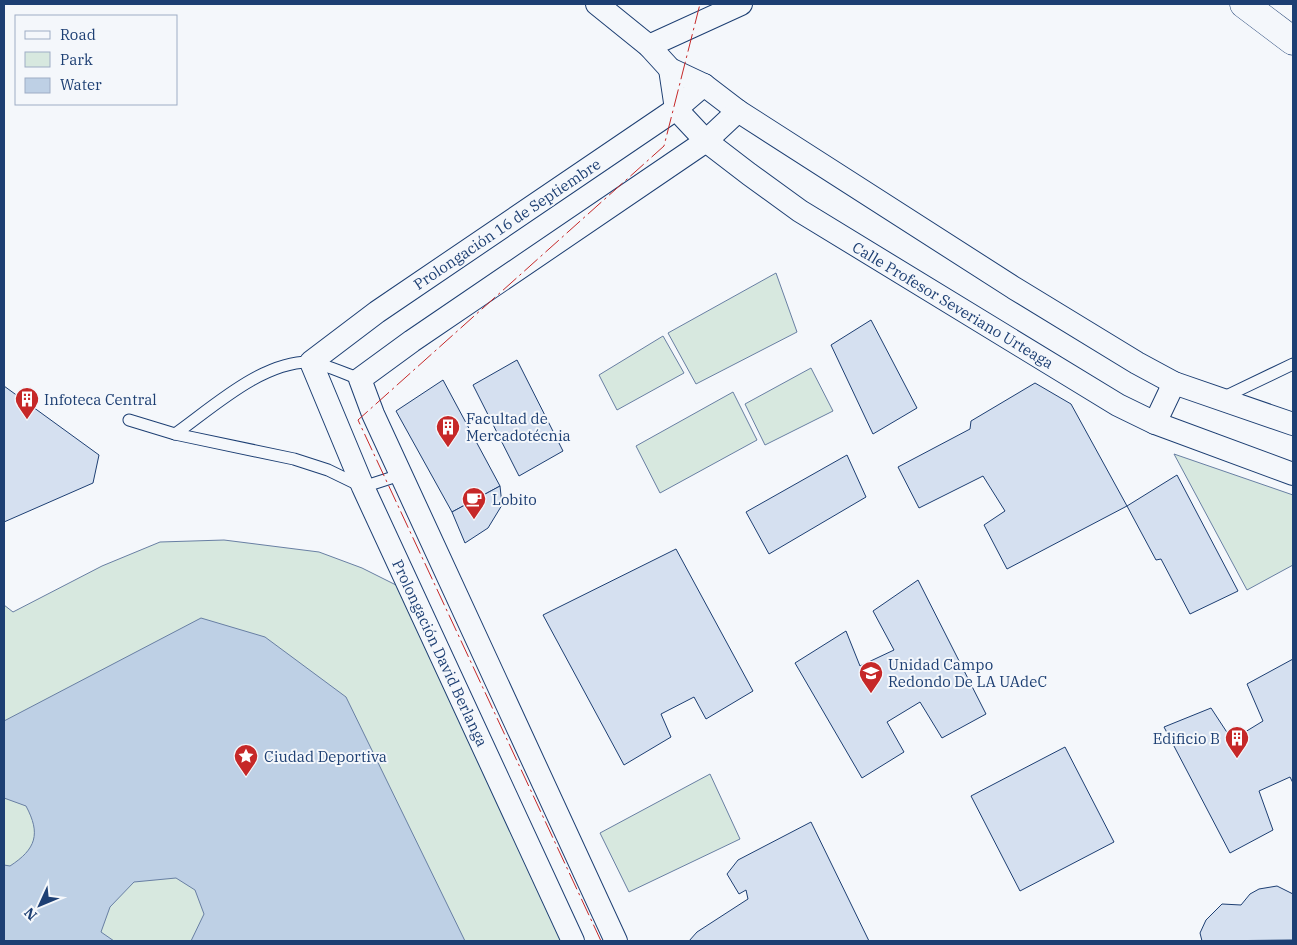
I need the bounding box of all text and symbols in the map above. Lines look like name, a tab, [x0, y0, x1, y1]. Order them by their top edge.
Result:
legend	[15, 15, 178, 105]
text: Road	[60, 25, 96, 44]
text: Park	[60, 50, 93, 69]
text: Water	[60, 75, 102, 94]
street label: Prolongación 16 de Septiembre	[410, 154, 604, 294]
street label: Calle Profesor Severiano Urteaga	[849, 237, 1057, 373]
building icon: Infoteca Central	[14, 386, 40, 420]
place label: Infoteca Central	[44, 390, 157, 409]
place label: Facultad de Mercadotécnia	[466, 409, 571, 445]
building icon: Facultad de Mercadotécnia	[435, 414, 461, 448]
cafe icon: Lobito	[461, 486, 487, 520]
place label: Lobito	[492, 490, 537, 509]
street label: Prolongación David Berlanga	[388, 556, 492, 750]
place label: Unidad Campo Redondo De LA UAdeC	[888, 655, 1047, 691]
school or university icon: Unidad Campo Redondo De LA UAdeC	[858, 660, 884, 694]
building icon: Edificio B	[1224, 725, 1250, 759]
place label: Edificio B	[1153, 729, 1220, 748]
place icon: Ciudad Deportiva	[233, 743, 259, 777]
place label: Ciudad Deportiva	[264, 747, 387, 766]
north arrow	[15, 880, 65, 930]
text: N	[20, 904, 41, 924]

